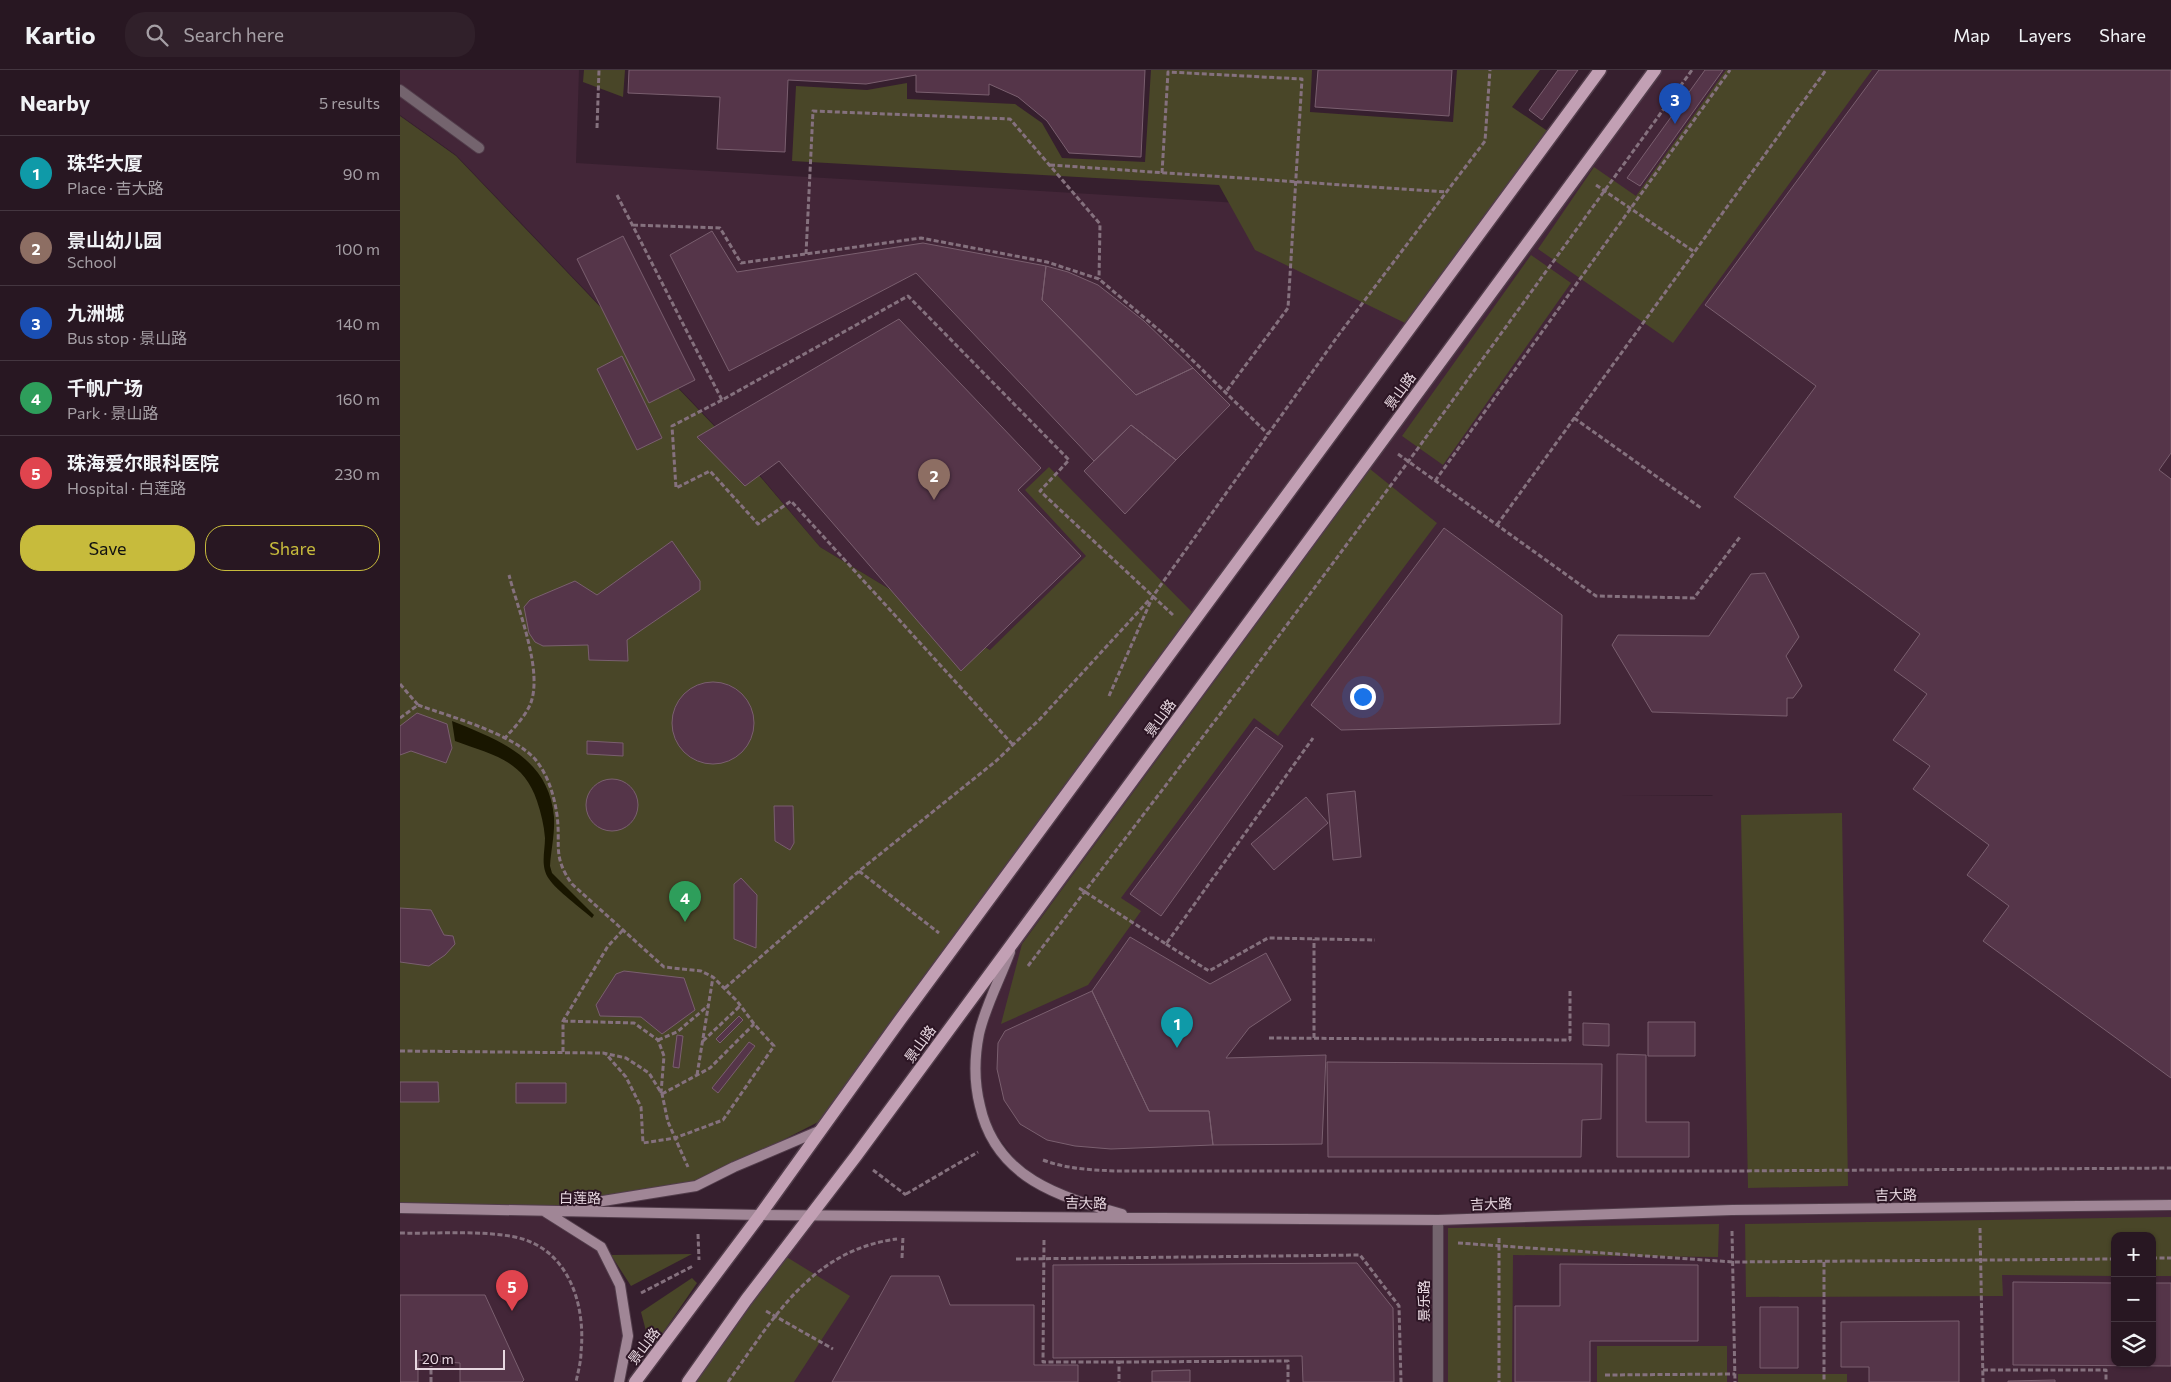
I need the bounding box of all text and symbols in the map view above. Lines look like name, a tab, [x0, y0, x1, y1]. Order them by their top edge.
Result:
search box	[125, 12, 475, 57]
text: Kartio	[25, 20, 95, 49]
icon: search	[143, 21, 171, 49]
text: Search here	[183, 23, 284, 46]
text: Map	[1953, 24, 1990, 46]
text: Layers	[2018, 24, 2071, 46]
text: Share	[2099, 24, 2146, 46]
pin: 3	[1659, 83, 1691, 124]
text: Nearby	[20, 90, 90, 115]
text: 5 results	[319, 93, 380, 112]
text: 珠华大厦	[67, 151, 143, 174]
text: 1	[32, 164, 40, 183]
text: 90 m	[343, 164, 380, 183]
text: Place · 吉大路	[67, 178, 164, 197]
text: 景山幼儿园	[67, 228, 162, 251]
text: 2	[31, 239, 41, 258]
text: 100 m	[335, 239, 380, 258]
text: School	[67, 252, 117, 271]
text: 九洲城	[67, 301, 124, 324]
text: 3	[31, 314, 41, 333]
text: 140 m	[336, 314, 380, 333]
text: Bus stop · 景山路	[67, 328, 187, 347]
street label: 景山路	[1380, 369, 1419, 413]
text: 千帆广场	[67, 376, 143, 399]
text: 4	[31, 389, 41, 408]
text: 160 m	[336, 389, 380, 408]
text: Park · 景山路	[67, 403, 158, 422]
text: 珠海爱尔眼科医院	[67, 451, 219, 474]
pin: 2	[918, 459, 950, 500]
text: 5	[31, 464, 41, 483]
text: 230 m	[335, 464, 380, 483]
text: Hospital · 白莲路	[67, 478, 186, 497]
button: Save	[20, 525, 195, 571]
button: Share	[205, 525, 380, 571]
your location	[1350, 684, 1376, 710]
street label: 景山路	[1140, 696, 1179, 740]
pin: 4	[669, 881, 701, 922]
pin: 1	[1161, 1007, 1193, 1048]
street label: 景山路	[900, 1022, 939, 1066]
street label: 吉大路	[1875, 1186, 1917, 1203]
street label: 白莲路	[559, 1189, 601, 1206]
street label: 吉大路	[1065, 1194, 1107, 1211]
street label: 吉大路	[1470, 1194, 1512, 1213]
map controls	[2111, 1232, 2156, 1367]
button: +	[2111, 1232, 2156, 1277]
pin: 5	[496, 1270, 528, 1311]
button: −	[2111, 1277, 2156, 1322]
street label: 景乐路	[1415, 1280, 1432, 1322]
button: layers	[2111, 1322, 2156, 1367]
street label: 景山路	[624, 1324, 663, 1368]
scale bar	[415, 1347, 505, 1370]
text: 20 m	[422, 1350, 454, 1367]

